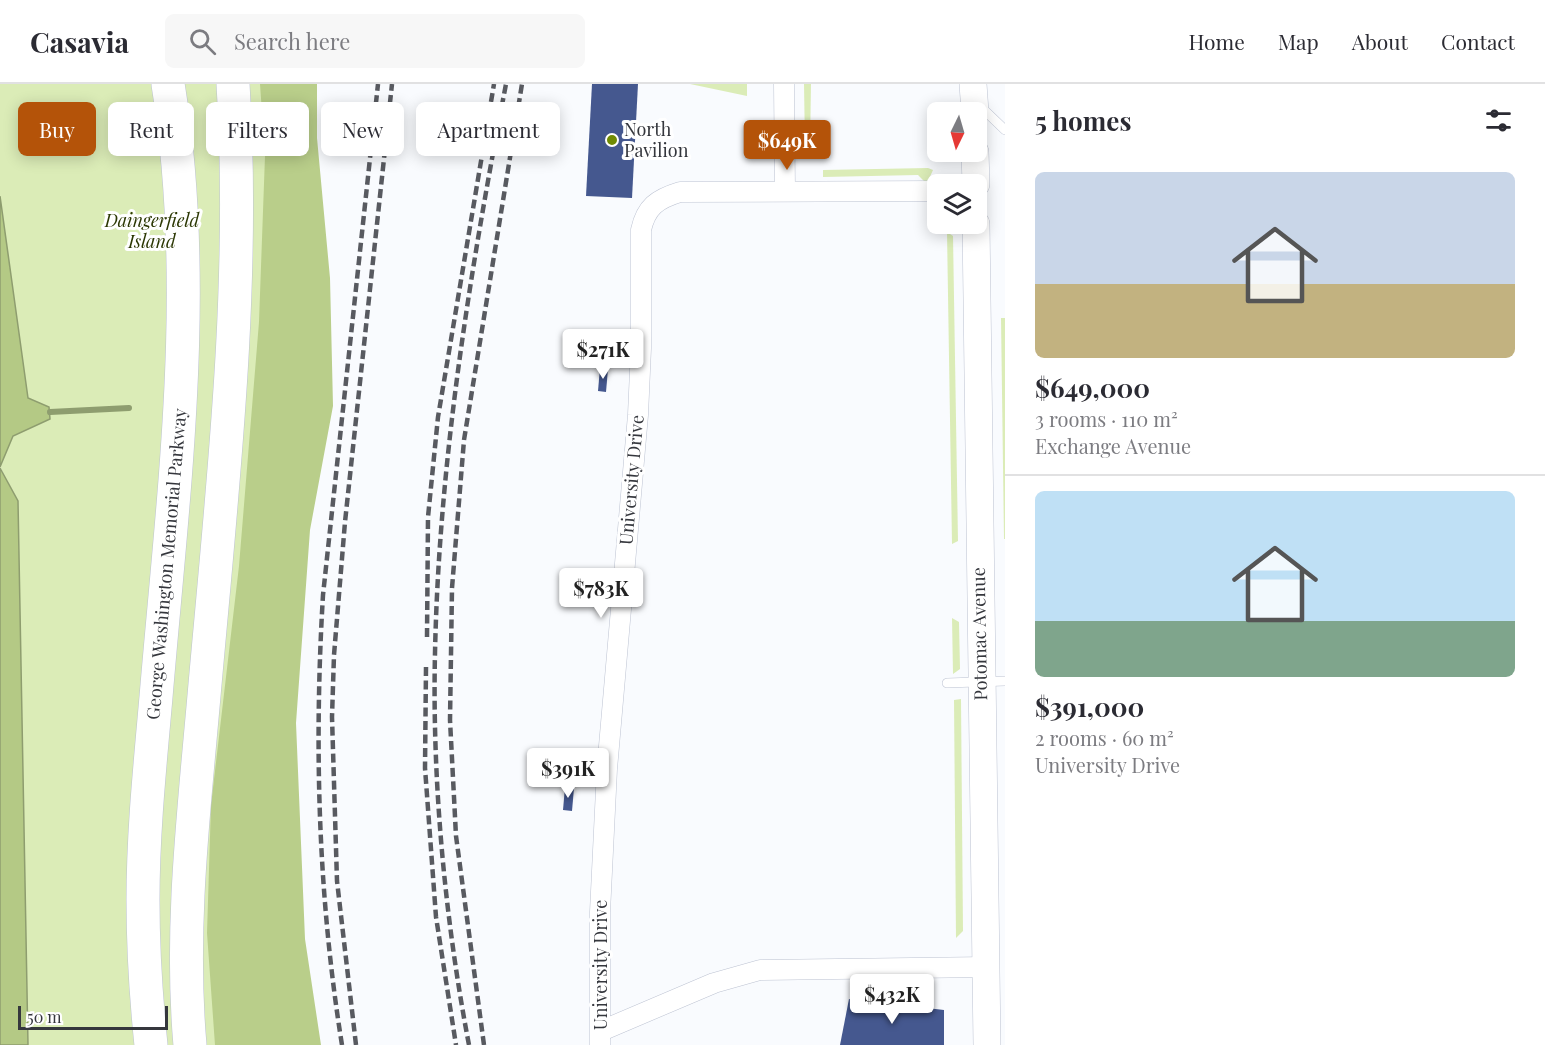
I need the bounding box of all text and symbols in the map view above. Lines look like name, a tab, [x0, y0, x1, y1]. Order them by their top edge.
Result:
search box	[165, 14, 585, 68]
text: Casavia	[30, 23, 129, 60]
icon: search	[186, 25, 219, 58]
text: Search here	[234, 26, 350, 56]
text: Home	[1189, 27, 1245, 55]
text: Map	[1278, 27, 1319, 55]
text: About	[1352, 27, 1408, 55]
text: Contact	[1441, 27, 1515, 55]
chip: Buy	[18, 102, 96, 156]
chip: Rent	[108, 102, 194, 156]
chip: Filters	[206, 102, 309, 156]
chip: New	[321, 102, 404, 156]
chip: Apartment	[416, 102, 560, 156]
north arrow	[927, 102, 987, 162]
map controls	[927, 102, 987, 234]
text: 5 homes	[1035, 103, 1131, 138]
icon: filters	[1482, 104, 1515, 137]
place label: North Pavilion	[624, 117, 689, 162]
pin: $649K	[745, 120, 829, 171]
text: $649K	[758, 126, 816, 153]
marker: North Pavilion	[605, 133, 619, 147]
button: layers	[927, 174, 987, 234]
park label: Daingerfield Island	[104, 208, 201, 253]
icon: home	[1221, 211, 1329, 319]
pin: $271K	[561, 329, 645, 380]
text: $271K	[577, 335, 629, 362]
text: $649,000	[1035, 370, 1150, 405]
text: 3 rooms · 110 m²	[1035, 405, 1178, 432]
street label: George Washington Memorial Parkway	[140, 407, 192, 721]
street label: University Drive	[613, 414, 649, 546]
text: Exchange Avenue	[1035, 432, 1191, 459]
icon: home	[1221, 530, 1329, 638]
street label: Potomac Avenue	[966, 567, 992, 701]
pin: $783K	[559, 568, 643, 619]
text: $783K	[573, 574, 629, 601]
text: $391,000	[1035, 689, 1144, 724]
text: 2 rooms · 60 m²	[1035, 724, 1174, 751]
pin: $391K	[526, 748, 610, 799]
text: University Drive	[1035, 751, 1180, 778]
text: $391K	[541, 754, 595, 781]
street label: University Drive	[588, 900, 612, 1030]
pin: $432K	[850, 974, 934, 1025]
text: $432K	[864, 980, 920, 1007]
scale bar	[18, 1003, 168, 1030]
text: 50 m	[27, 1006, 61, 1027]

